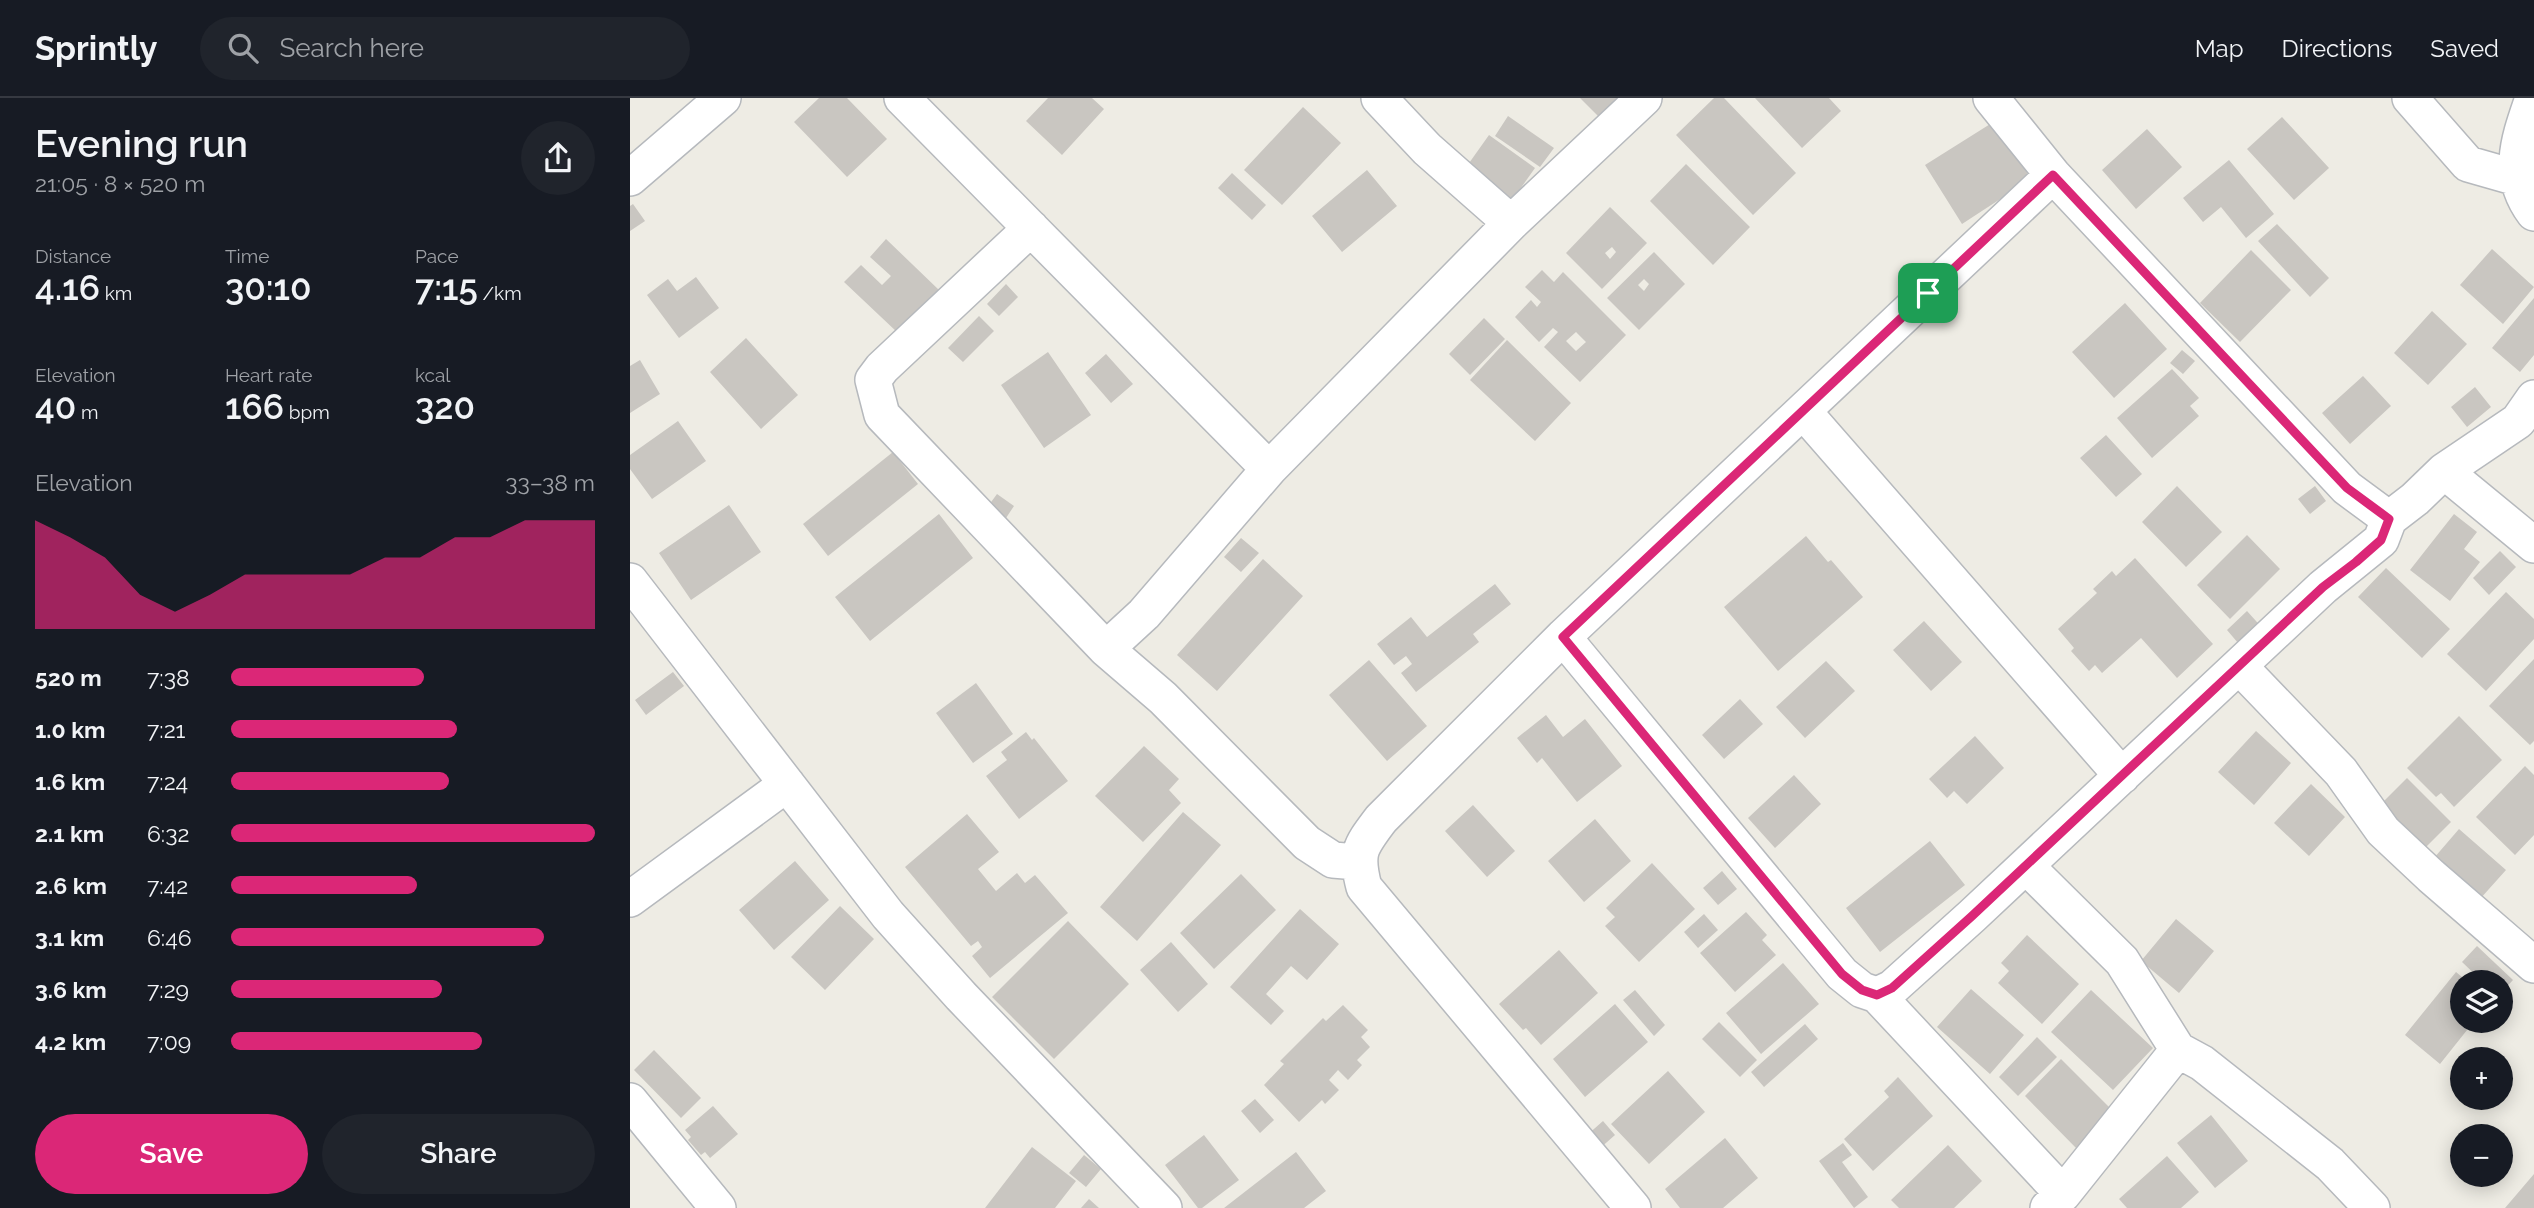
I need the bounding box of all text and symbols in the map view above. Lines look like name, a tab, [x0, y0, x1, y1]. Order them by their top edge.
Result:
search box	[200, 17, 690, 80]
text: Sprintly	[35, 29, 158, 68]
icon: search	[224, 29, 262, 67]
text: Search here	[280, 33, 424, 63]
text: Map	[2195, 34, 2244, 63]
text: Directions	[2282, 34, 2392, 63]
text: Saved	[2430, 34, 2499, 63]
text: Evening run	[35, 121, 248, 166]
button: share	[521, 121, 595, 195]
text: 21:05 · 8 × 520 m	[35, 170, 205, 197]
text: Distance	[35, 245, 111, 267]
text: Time	[225, 245, 269, 267]
text: Pace	[415, 245, 459, 267]
pin	[1898, 263, 1958, 323]
text: 4.16	[35, 267, 100, 308]
text: 30:10	[225, 267, 312, 308]
text: 7:15	[415, 267, 478, 308]
icon: arrive	[1909, 274, 1947, 312]
text: km	[100, 282, 132, 304]
text: /km	[478, 282, 522, 304]
text: Elevation	[35, 364, 116, 386]
text: Heart rate	[225, 364, 313, 386]
text: kcal	[415, 364, 451, 386]
text: 40	[35, 386, 76, 427]
text: 166	[225, 386, 284, 427]
text: 320	[415, 386, 475, 427]
text: m	[76, 401, 99, 423]
text: bpm	[284, 401, 330, 423]
text: Elevation	[35, 469, 133, 496]
text: 33–38 m	[505, 469, 595, 496]
text: 520 m	[35, 664, 102, 691]
text: 7:38	[147, 664, 190, 691]
text: 1.0 km	[35, 716, 105, 743]
text: 7:21	[147, 716, 185, 743]
text: 1.6 km	[35, 768, 105, 795]
text: 7:24	[147, 768, 188, 795]
text: 2.1 km	[35, 820, 104, 847]
text: 6:32	[147, 820, 189, 847]
text: 2.6 km	[35, 872, 107, 899]
text: 7:42	[147, 872, 188, 899]
text: 3.1 km	[35, 924, 104, 951]
text: 6:46	[147, 924, 192, 951]
map controls	[2450, 970, 2513, 1187]
button: layers	[2450, 970, 2513, 1033]
text: 3.6 km	[35, 976, 107, 1003]
text: 7:29	[147, 976, 189, 1003]
text: 4.2 km	[35, 1028, 106, 1055]
text: 7:09	[147, 1028, 191, 1055]
button: +	[2450, 1047, 2513, 1110]
button: Save	[35, 1114, 308, 1194]
button: Share	[322, 1114, 595, 1194]
button: −	[2450, 1124, 2513, 1187]

